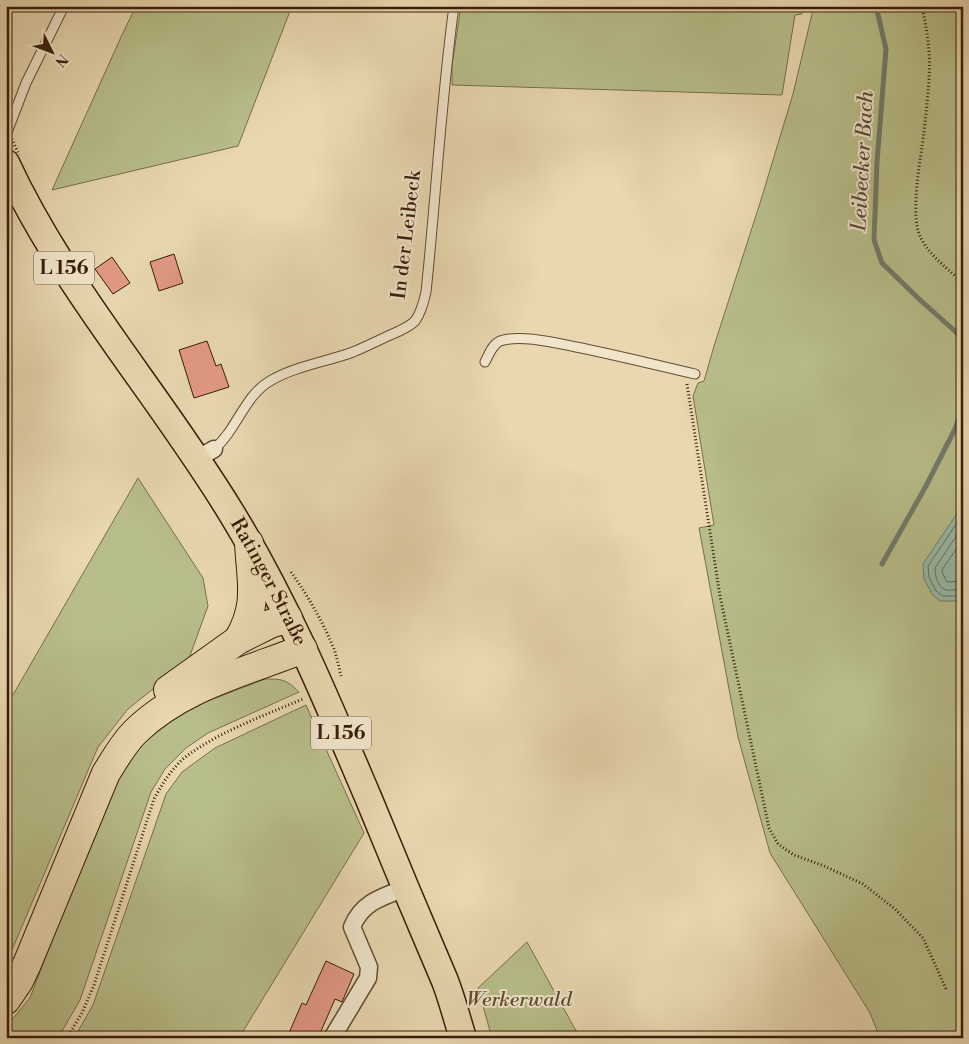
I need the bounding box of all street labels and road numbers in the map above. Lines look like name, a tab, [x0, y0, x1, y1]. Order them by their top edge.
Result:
street label: In der Leibeck	[387, 168, 428, 301]
road number: L 156	[34, 252, 94, 284]
street label: Ratinger Straße	[225, 513, 313, 650]
road number: L 156	[311, 716, 371, 750]

